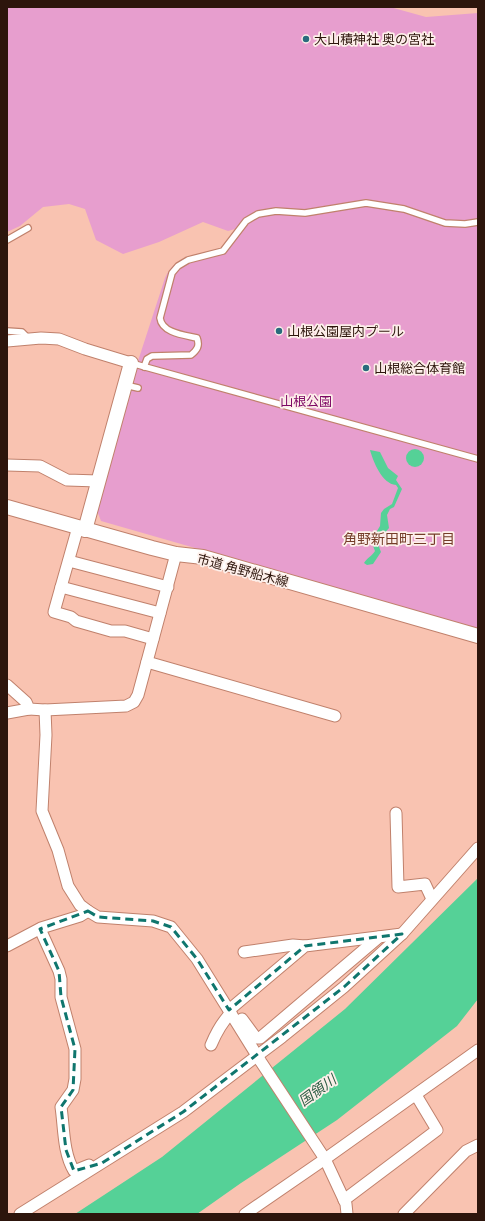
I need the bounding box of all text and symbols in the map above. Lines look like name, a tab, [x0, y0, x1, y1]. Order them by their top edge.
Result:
place label: 大山積神社 奥の宮社	[314, 31, 434, 47]
marker: 大山積神社 奥の宮社	[301, 34, 311, 44]
place label: 山根公園屋内プール	[287, 323, 404, 339]
marker: 山根公園屋内プール	[274, 326, 284, 336]
place label: 山根総合体育館	[374, 360, 465, 376]
marker: 山根総合体育館	[361, 363, 371, 373]
park label: 山根公園	[280, 393, 332, 409]
district label: 角野新田町三丁目	[343, 530, 455, 547]
street label: 市道 角野船木線	[196, 550, 290, 590]
water label: 国領川	[295, 1070, 341, 1109]

